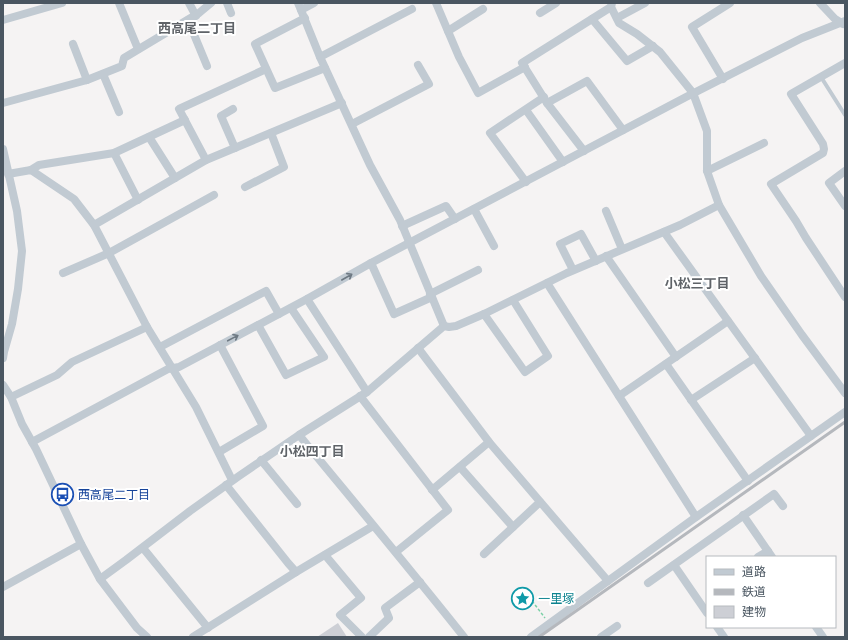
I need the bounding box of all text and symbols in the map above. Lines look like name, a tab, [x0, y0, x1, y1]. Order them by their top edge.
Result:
district label: 西高尾二丁目	[158, 21, 236, 36]
one-way arrow	[341, 272, 353, 280]
district label: 小松三丁目	[664, 276, 730, 291]
one-way arrow	[227, 334, 239, 342]
district label: 小松四丁目	[279, 444, 345, 459]
bus stop icon: 西高尾二丁目	[50, 482, 76, 508]
place label: 西高尾二丁目	[78, 488, 150, 502]
legend	[706, 556, 836, 628]
text: 道路	[742, 565, 766, 579]
text: 鉄道	[742, 585, 766, 599]
place icon: 一里塚	[510, 586, 536, 612]
place label: 一里塚	[538, 592, 574, 606]
text: 建物	[742, 605, 766, 619]

